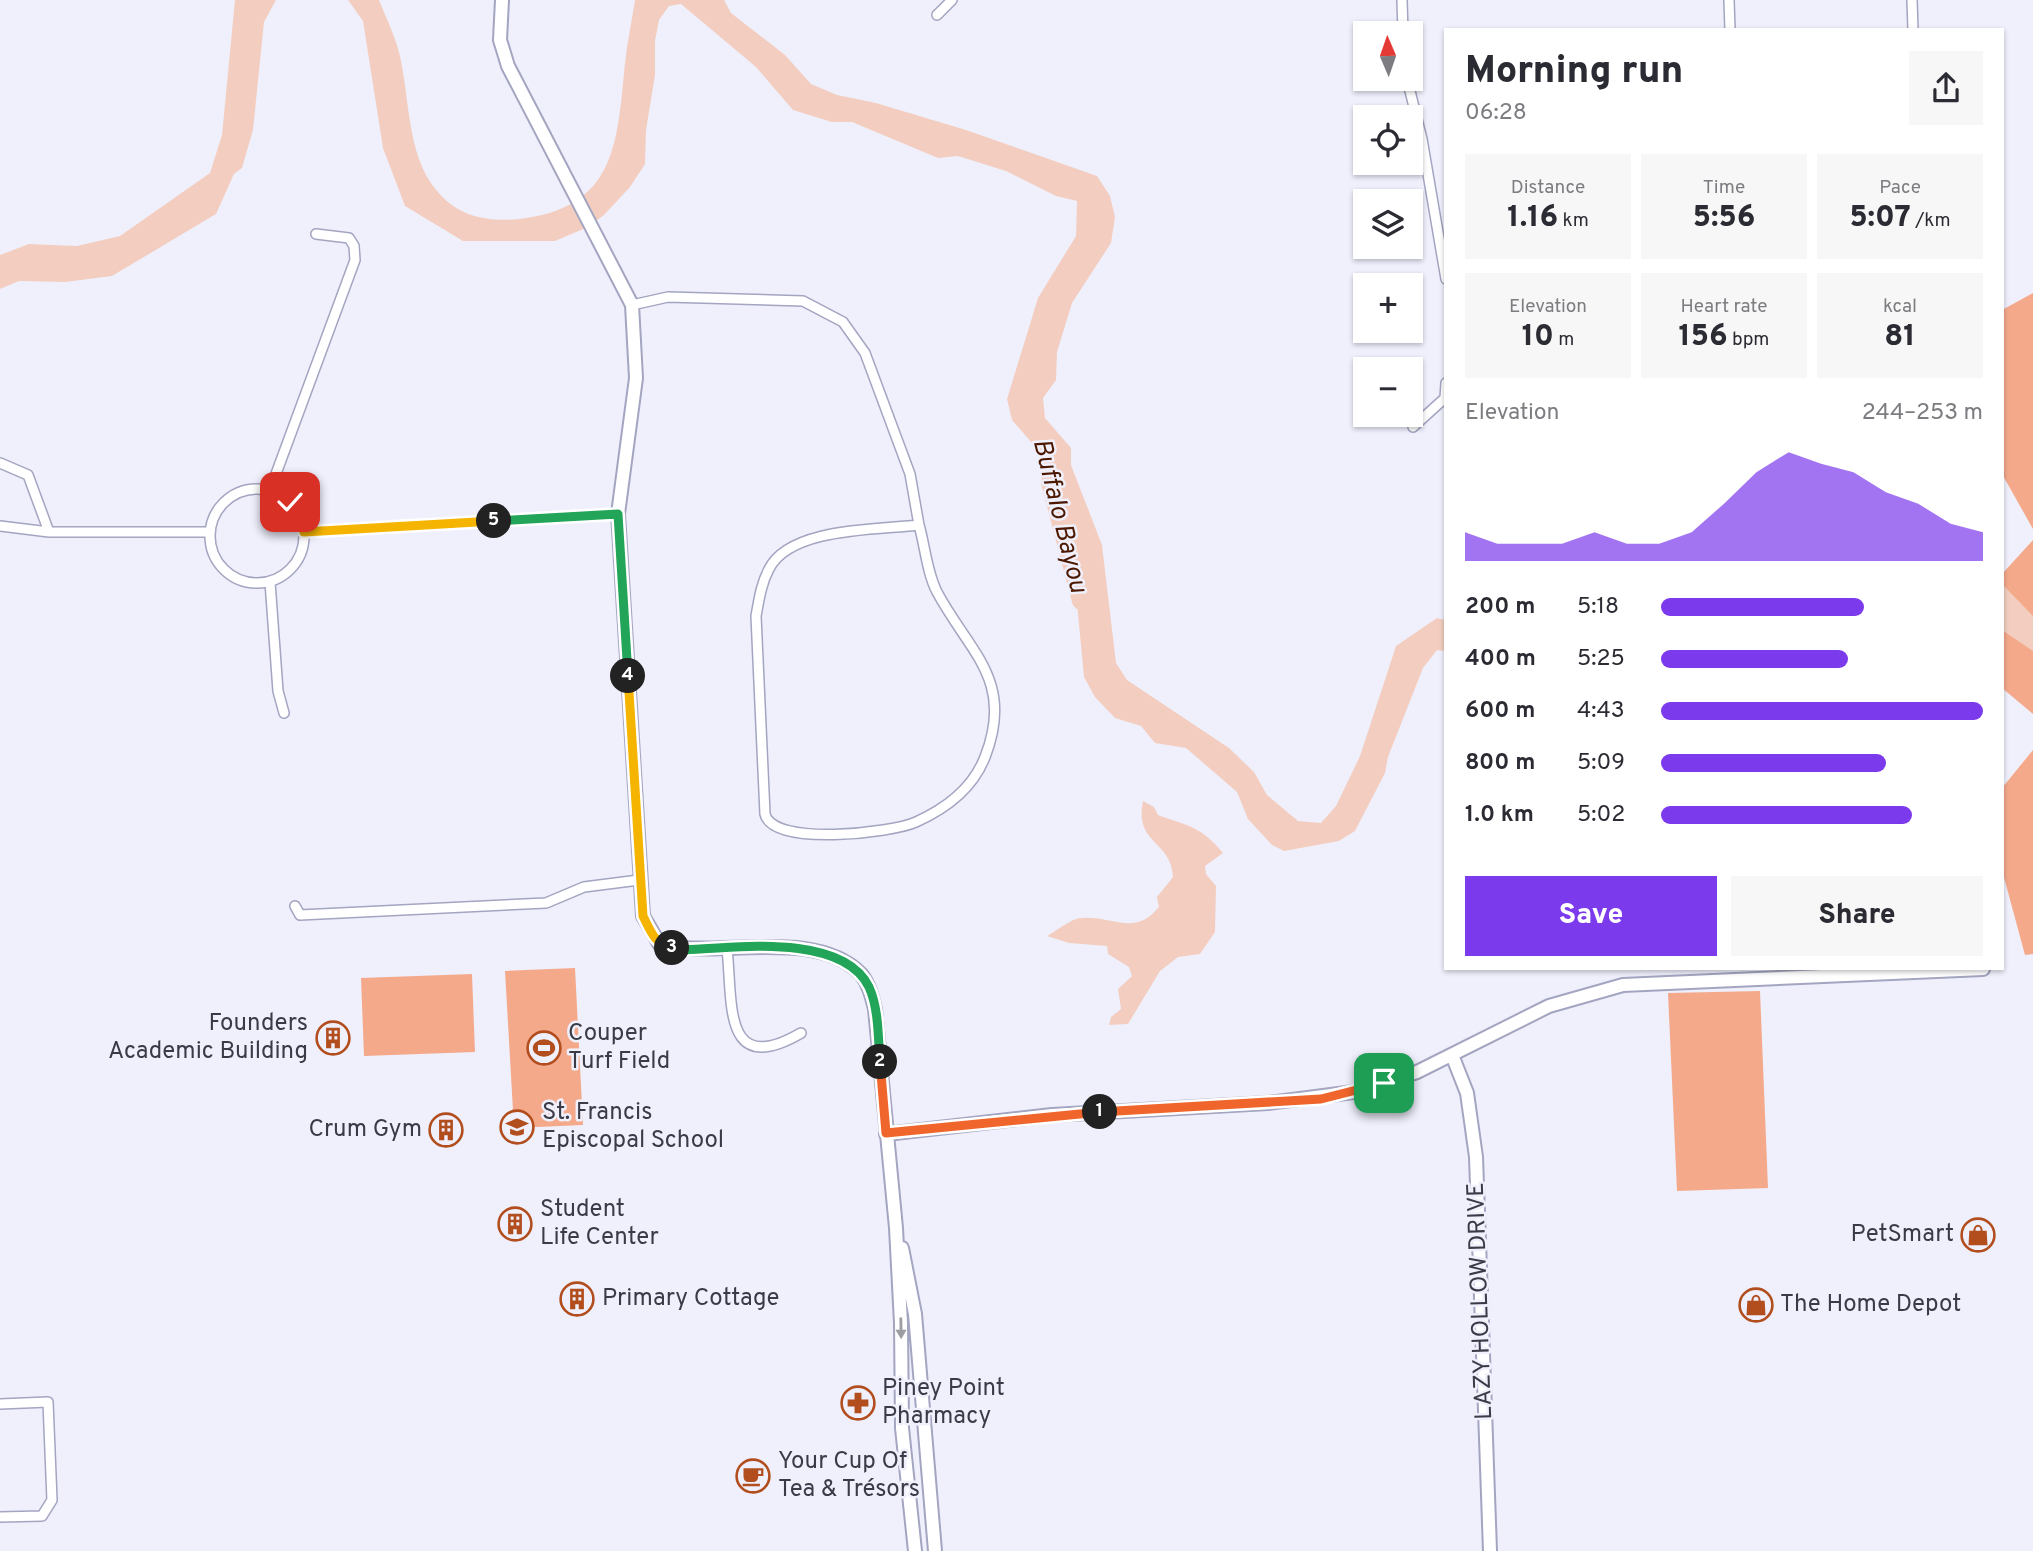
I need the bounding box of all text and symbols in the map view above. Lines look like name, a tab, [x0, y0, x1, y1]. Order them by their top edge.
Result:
north arrow	[1353, 21, 1423, 91]
map controls	[1353, 21, 1423, 427]
text: Morning run	[1465, 48, 1683, 97]
button: share	[1909, 51, 1983, 125]
text: 06:28	[1465, 99, 1527, 128]
button: locate	[1353, 105, 1423, 175]
text: Distance	[1511, 176, 1585, 200]
text: Time	[1703, 176, 1745, 200]
text: Pace	[1879, 176, 1921, 200]
button: layers	[1353, 189, 1423, 259]
text: 1.16	[1507, 200, 1558, 237]
text: 5:56	[1693, 200, 1755, 237]
text: 5:07	[1849, 200, 1911, 237]
text: km	[1558, 209, 1589, 233]
text: /km	[1911, 209, 1951, 233]
button: +	[1353, 273, 1423, 343]
text: Elevation	[1509, 295, 1587, 319]
text: Heart rate	[1681, 295, 1767, 319]
text: kcal	[1883, 295, 1917, 319]
text: 10	[1522, 319, 1554, 356]
text: 156	[1679, 319, 1728, 356]
text: 81	[1884, 319, 1916, 356]
text: m	[1554, 328, 1574, 352]
text: bpm	[1728, 328, 1769, 352]
button: −	[1353, 357, 1423, 427]
text: Elevation	[1465, 399, 1560, 428]
text: 244–253 m	[1862, 399, 1983, 428]
water label: Buffalo Bayou	[1024, 435, 1094, 597]
pin	[260, 472, 320, 532]
icon: check	[271, 483, 309, 521]
pin: 5	[476, 504, 512, 538]
text: 5	[488, 508, 499, 532]
text: 200 m	[1465, 593, 1535, 622]
text: 5:18	[1577, 593, 1619, 622]
text: 400 m	[1465, 645, 1536, 674]
text: 5:25	[1577, 645, 1625, 674]
pin: 4	[610, 658, 646, 694]
text: 4	[621, 663, 634, 687]
text: 600 m	[1465, 697, 1535, 726]
text: 4:43	[1577, 697, 1625, 726]
text: 800 m	[1465, 749, 1535, 778]
text: 5:09	[1577, 749, 1625, 778]
text: 1.0 km	[1465, 801, 1534, 830]
text: 5:02	[1577, 801, 1625, 830]
button: Save	[1465, 876, 1717, 956]
button: Share	[1731, 876, 1983, 956]
pin: 3	[654, 930, 690, 965]
text: 3	[666, 935, 677, 959]
place label: Founders Academic Building	[108, 1009, 308, 1067]
building icon: Founders Academic Building	[314, 1019, 352, 1057]
place label: Couper Turf Field	[568, 1019, 670, 1077]
sports icon: Couper Turf Field	[525, 1029, 563, 1067]
pin: 2	[862, 1044, 898, 1080]
text: 2	[874, 1049, 885, 1073]
pin	[1354, 1053, 1414, 1113]
icon: arrive	[1365, 1064, 1403, 1102]
pin: 1	[1082, 1094, 1118, 1130]
place label: St. Francis Episcopal School	[542, 1098, 724, 1156]
text: 1	[1096, 1099, 1103, 1123]
school or university icon: St. Francis Episcopal School	[498, 1108, 536, 1146]
building icon: Crum Gym	[427, 1111, 465, 1149]
place label: Crum Gym	[308, 1115, 422, 1145]
street label: LAZY HOLLOW DRIVE	[1462, 1182, 1500, 1420]
place label: Student Life Center	[540, 1195, 659, 1253]
building icon: Student Life Center	[496, 1205, 534, 1243]
shop icon: PetSmart	[1959, 1216, 1997, 1254]
place label: PetSmart	[1851, 1220, 1954, 1250]
building icon: Primary Cottage	[558, 1280, 596, 1318]
place label: Primary Cottage	[602, 1284, 779, 1314]
shop icon: The Home Depot	[1737, 1286, 1775, 1324]
place label: The Home Depot	[1780, 1290, 1961, 1320]
one-way arrow	[895, 1317, 906, 1339]
place label: Piney Point Pharmacy	[882, 1374, 1005, 1432]
pharmacy icon: Piney Point Pharmacy	[839, 1384, 877, 1422]
place label: Your Cup Of Tea & Trésors	[778, 1447, 920, 1505]
cafe icon: Your Cup Of Tea & Trésors	[734, 1457, 772, 1495]

